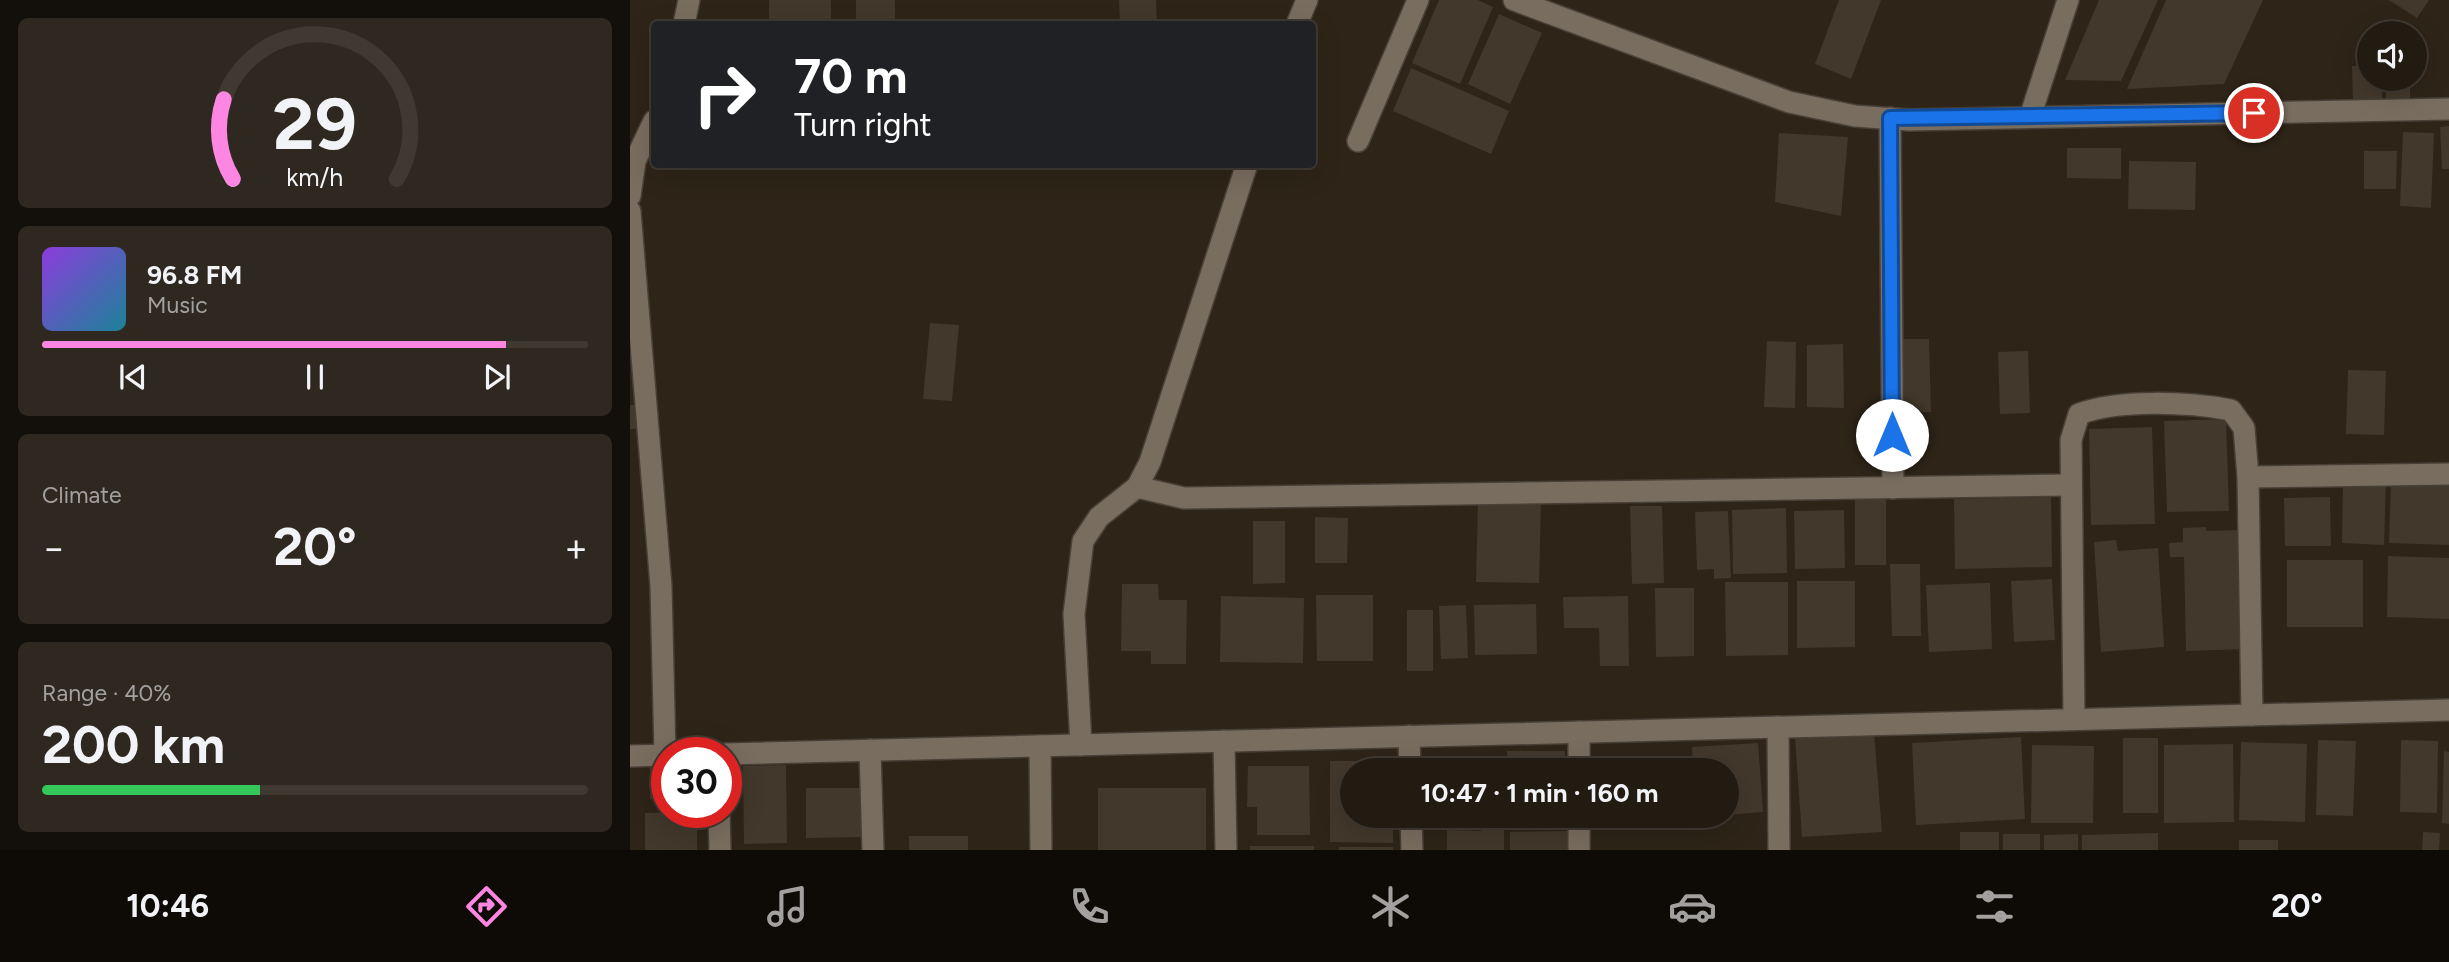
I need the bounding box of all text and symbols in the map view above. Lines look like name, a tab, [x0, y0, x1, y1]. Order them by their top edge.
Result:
map controls	[2357, 21, 2427, 91]
button: sound	[2357, 21, 2427, 91]
text: 70 m	[794, 46, 907, 105]
icon: right	[679, 49, 770, 140]
text: 29	[273, 80, 357, 167]
pin	[2224, 83, 2284, 143]
icon: arrive	[2235, 94, 2273, 132]
text: Turn right	[794, 106, 932, 144]
text: km/h	[286, 162, 344, 192]
text: 96.8 FM	[147, 259, 242, 291]
text: Music	[147, 291, 208, 319]
icon: previous	[114, 358, 152, 396]
icon: pause	[296, 358, 334, 396]
icon: next	[478, 358, 516, 396]
position arrow	[1855, 398, 1929, 472]
text: Climate	[42, 481, 121, 509]
text: 20°	[273, 516, 357, 578]
text: −	[42, 525, 66, 571]
text: +	[564, 525, 588, 571]
text: Range · 40%	[42, 679, 171, 707]
text: 200 km	[42, 714, 225, 776]
speed limit sign: 30	[651, 737, 742, 828]
text: 10:47 · 1 min · 160 m	[1420, 777, 1659, 809]
icon: directions	[462, 882, 511, 931]
icon: music	[763, 882, 812, 931]
icon: phone	[1065, 882, 1114, 931]
icon: climate	[1366, 882, 1415, 931]
icon: car	[1668, 882, 1717, 931]
icon: filters	[1970, 882, 2019, 931]
text: 10:46	[126, 887, 209, 925]
text: 20°	[2271, 887, 2323, 925]

